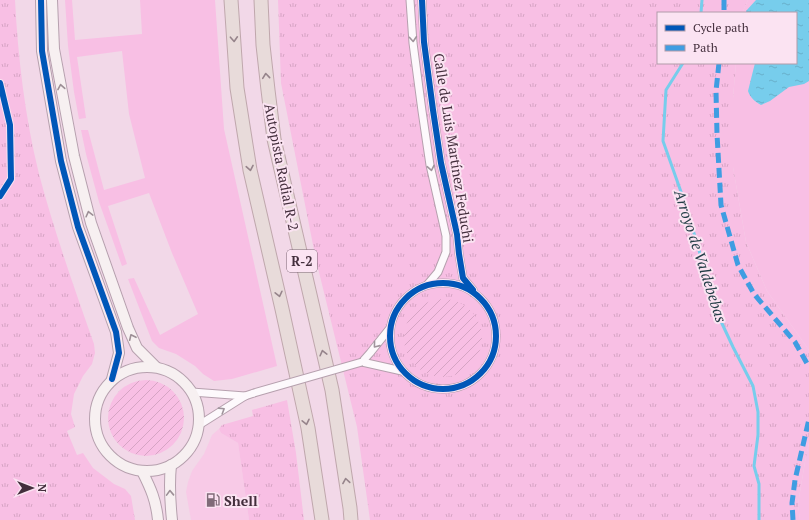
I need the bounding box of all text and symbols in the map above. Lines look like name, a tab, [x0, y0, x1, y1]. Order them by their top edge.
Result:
legend	[657, 12, 797, 64]
text: Cycle path	[693, 20, 749, 35]
one-way arrow	[229, 36, 238, 42]
one-way arrow	[408, 36, 417, 42]
text: Path	[693, 40, 718, 55]
street label: Calle de Luis Martínez Feduchi	[430, 52, 478, 244]
one-way arrow	[262, 73, 271, 79]
one-way arrow	[57, 84, 66, 90]
street label: Autopista Radial R-2	[260, 102, 304, 232]
one-way arrow	[426, 164, 435, 171]
one-way arrow	[245, 165, 254, 171]
water label: Arroyo de Valdebebas	[670, 186, 732, 325]
one-way arrow	[85, 211, 93, 217]
road number: R-2	[287, 250, 317, 272]
one-way arrow	[274, 291, 283, 298]
one-way arrow	[129, 333, 137, 341]
one-way arrow	[374, 341, 381, 348]
one-way arrow	[320, 350, 328, 357]
one-way arrow	[218, 408, 225, 415]
one-way arrow	[302, 418, 310, 425]
north arrow	[12, 468, 52, 508]
one-way arrow	[342, 478, 351, 484]
text: N	[35, 484, 49, 493]
one-way arrow	[165, 490, 174, 496]
place label: Shell	[224, 491, 258, 510]
fuel station icon: Shell	[205, 492, 221, 508]

